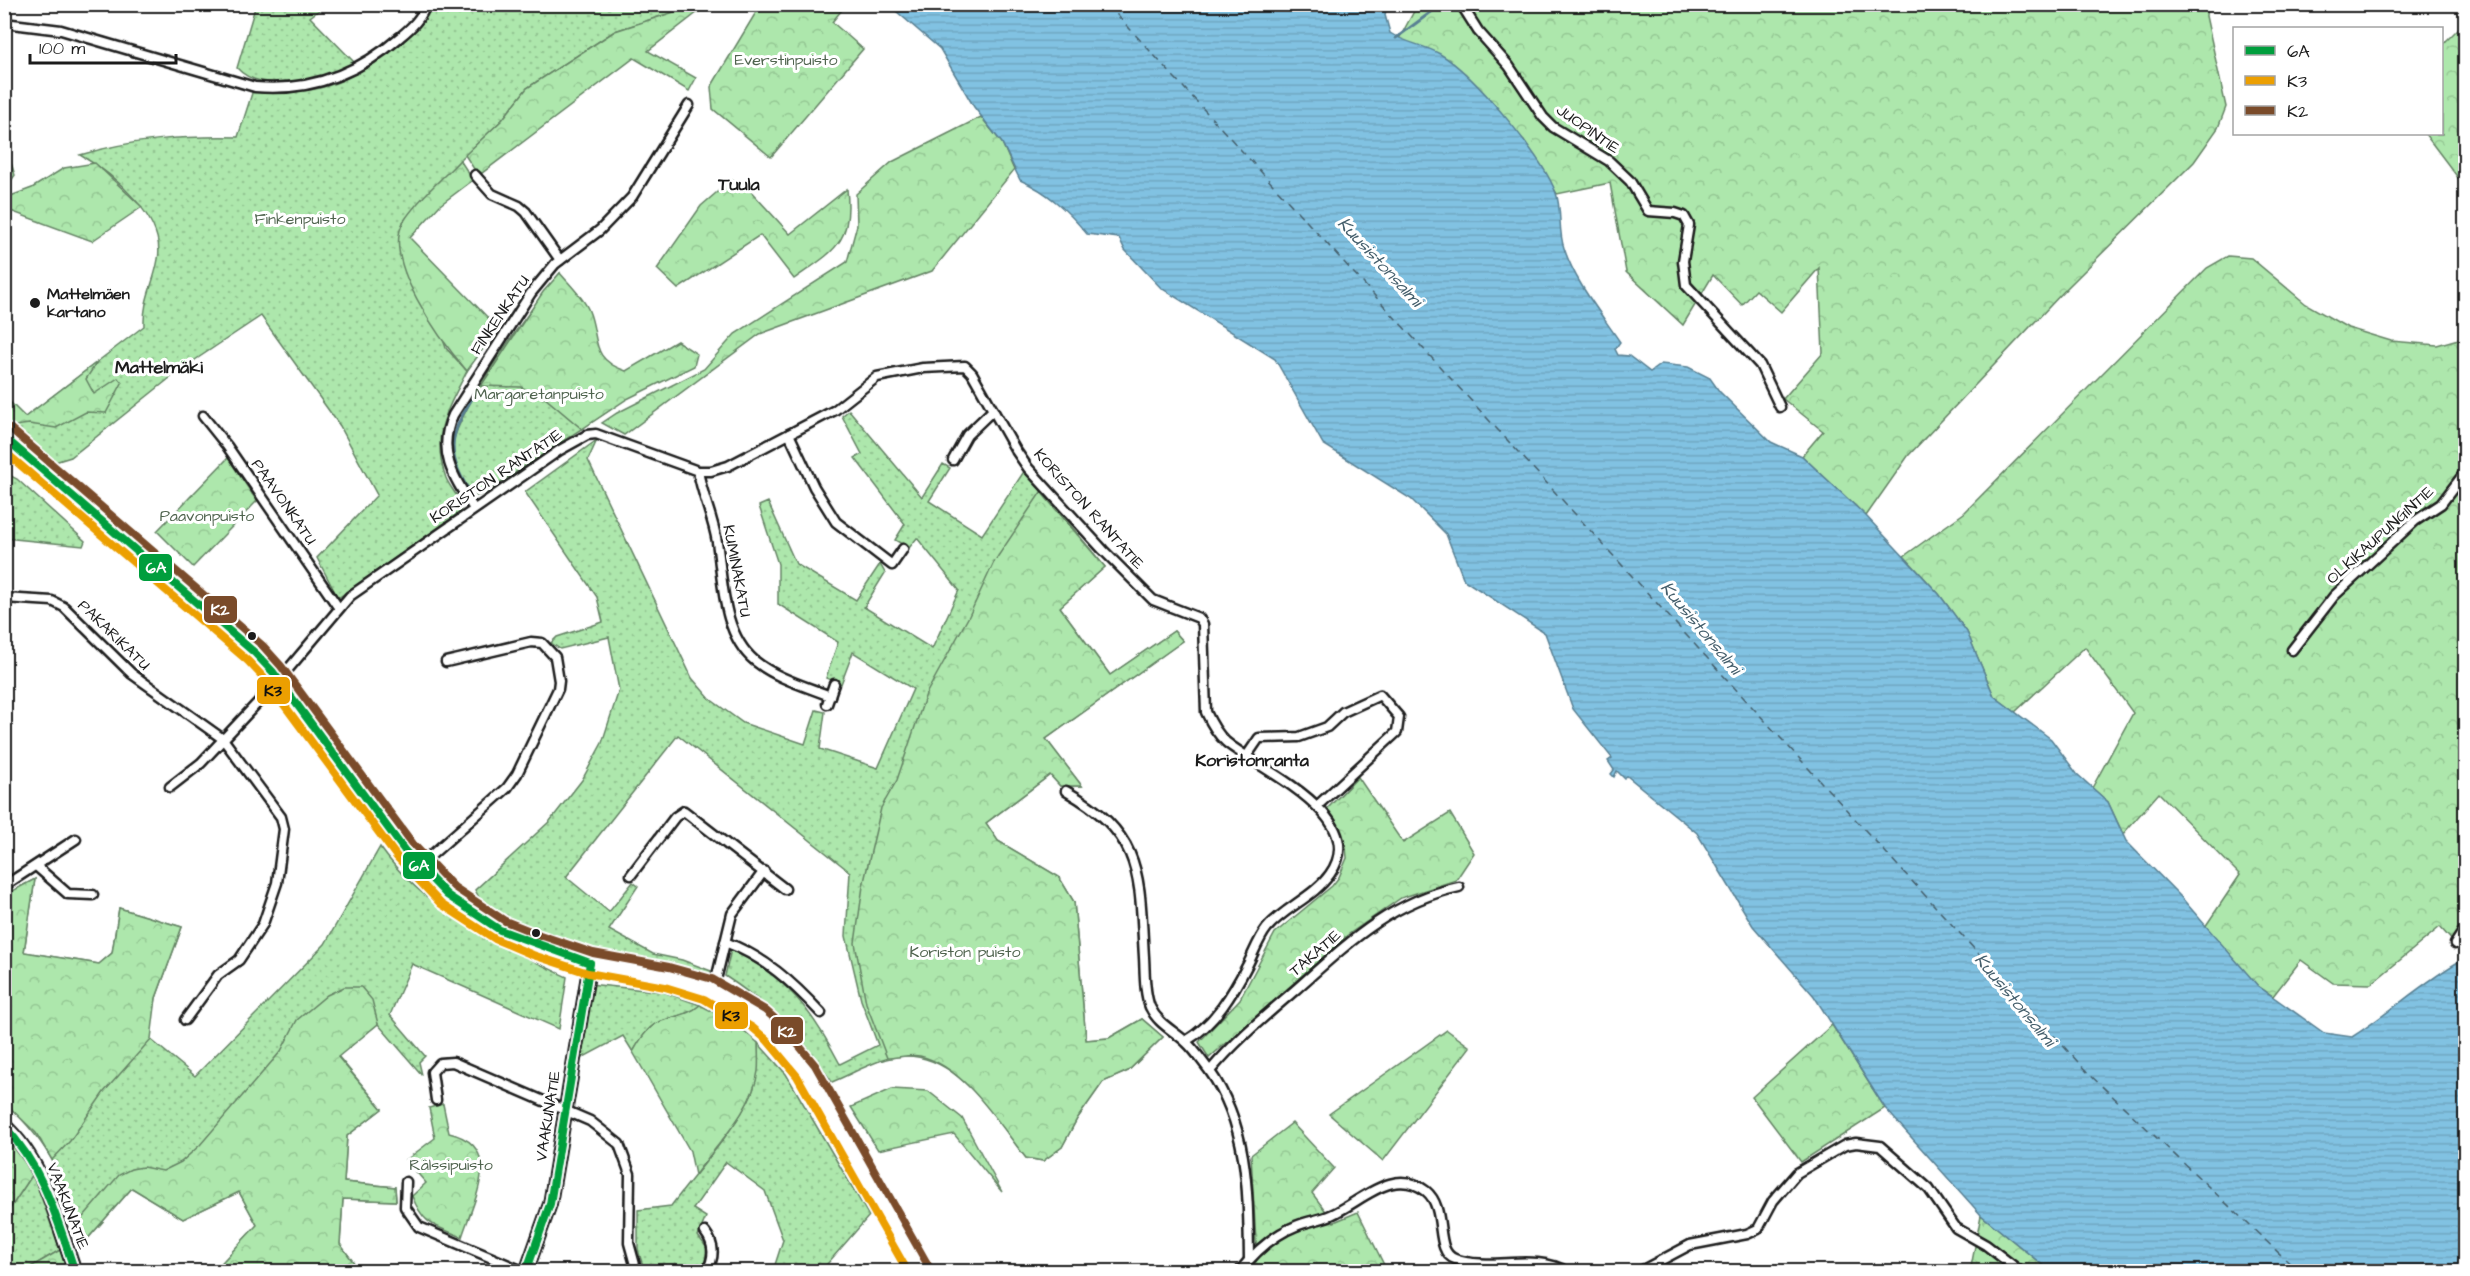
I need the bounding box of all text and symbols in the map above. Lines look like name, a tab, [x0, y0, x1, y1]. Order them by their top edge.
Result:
scale bar	[30, 27, 176, 65]
legend	[2233, 27, 2443, 135]
text: 100 m	[39, 36, 85, 61]
text: 6A	[2287, 39, 2310, 64]
park label: Everstinpuisto	[734, 49, 838, 71]
text: K3	[2287, 69, 2307, 94]
street label: JUOPINTIE	[1552, 99, 1625, 159]
text: K2	[2287, 99, 2309, 124]
district label: Tuula	[717, 172, 761, 197]
park label: Finkenpuisto	[255, 208, 345, 230]
water label: Kuusistonsalmi	[1332, 212, 1430, 314]
street label: FINKENKATU	[465, 271, 535, 359]
place label: Mattelmäen kartano	[47, 283, 130, 323]
marker: Mattelmäen kartano	[28, 296, 42, 310]
district label: Mattelmäki	[115, 355, 203, 380]
park label: Margaretanpuisto	[474, 383, 604, 406]
street label: KORISTON RANTATIE	[425, 423, 567, 529]
street label: KORISTON RANTATIE	[1029, 444, 1150, 574]
street label: PAAVONKATU	[246, 455, 322, 549]
street label: OLKIKAUPUNGINTIE	[2322, 480, 2439, 589]
park label: Paavonpuisto	[160, 505, 254, 527]
street label: KUMINAKATU	[717, 523, 757, 619]
line badge: 6A	[138, 553, 173, 582]
text: 6A	[146, 557, 167, 579]
water label: Kuusistonsalmi	[1655, 576, 1749, 681]
street label: PAKARIKATU	[73, 595, 155, 675]
line badge: K2	[203, 595, 238, 624]
text: K2	[211, 599, 230, 621]
unlabelled marker	[246, 630, 258, 642]
line badge: K3	[256, 676, 291, 705]
text: K3	[264, 680, 283, 702]
district label: Koristonranta	[1195, 748, 1310, 773]
line badge: 6A	[402, 851, 436, 880]
text: 6A	[409, 855, 430, 877]
street label: TAKATIE	[1284, 924, 1346, 982]
unlabelled marker	[530, 927, 542, 939]
park label: Koriston puisto	[910, 941, 1020, 963]
water label: Kuusistonsalmi	[1969, 948, 2063, 1053]
line badge: K3	[714, 1001, 749, 1030]
text: K3	[722, 1005, 741, 1027]
line badge: K2	[770, 1016, 804, 1045]
text: K2	[778, 1021, 797, 1043]
street label: VAAKUNATIE	[530, 1069, 566, 1163]
park label: Rälssipuisto	[409, 1154, 493, 1176]
street label: VAAKUNATIE	[41, 1159, 95, 1253]

